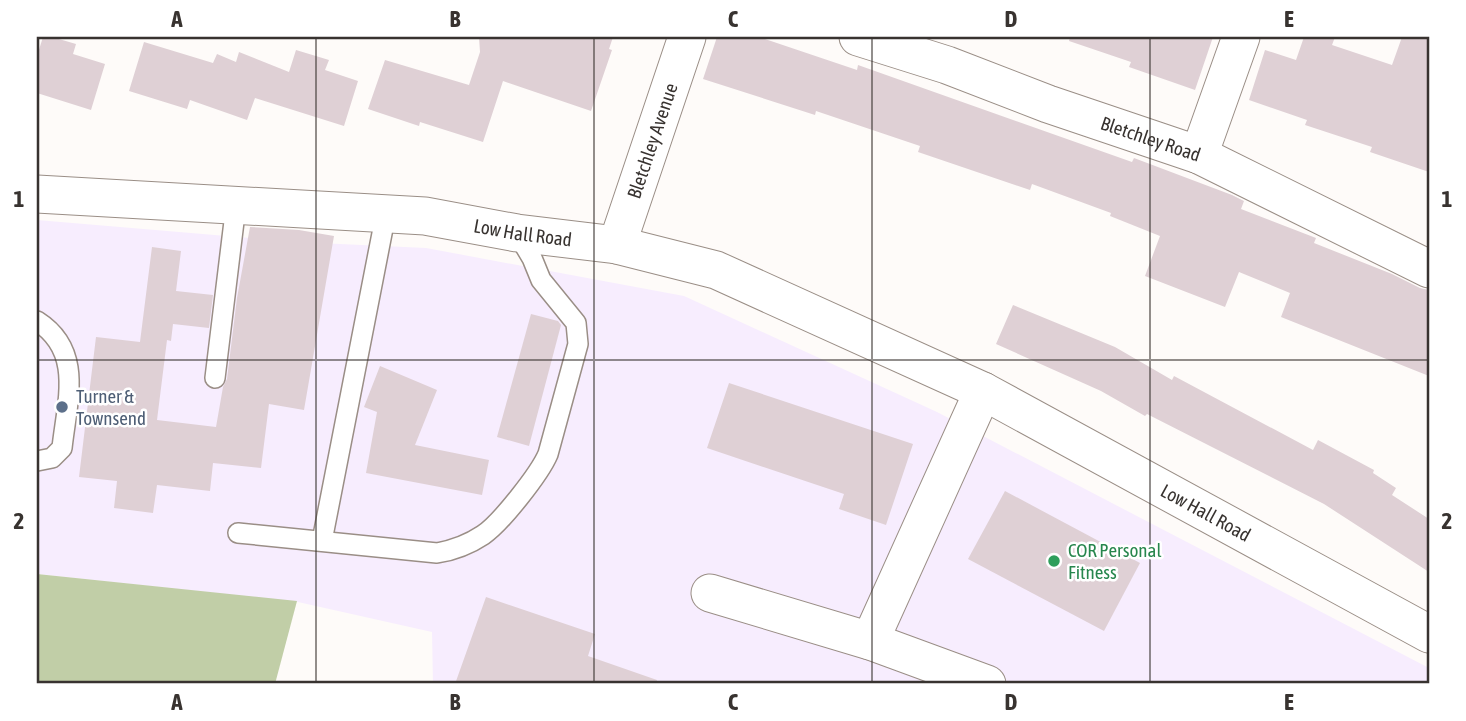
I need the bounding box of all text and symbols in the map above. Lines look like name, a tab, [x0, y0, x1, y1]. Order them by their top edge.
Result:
text: A	[170, 6, 183, 32]
text: B	[450, 6, 461, 32]
text: C	[728, 6, 739, 32]
text: D	[1005, 6, 1018, 32]
text: E	[1284, 6, 1294, 32]
street label: Bletchley Avenue	[622, 80, 682, 201]
street label: Bletchley Road	[1098, 112, 1204, 166]
text: 1	[14, 186, 25, 212]
text: 1	[1442, 186, 1453, 212]
street label: Low Hall Road	[472, 214, 573, 251]
place label: Turner & Townsend	[76, 385, 146, 429]
marker: Turner & Townsend	[54, 399, 70, 415]
street label: Low Hall Road	[1157, 479, 1255, 546]
text: 2	[14, 508, 24, 534]
text: 2	[1442, 508, 1452, 534]
place label: COR Personal Fitness	[1068, 539, 1161, 583]
marker: COR Personal Fitness	[1046, 553, 1062, 569]
text: A	[170, 689, 183, 715]
text: B	[450, 689, 461, 715]
text: C	[728, 689, 739, 715]
text: D	[1005, 689, 1018, 715]
text: E	[1284, 689, 1294, 715]

